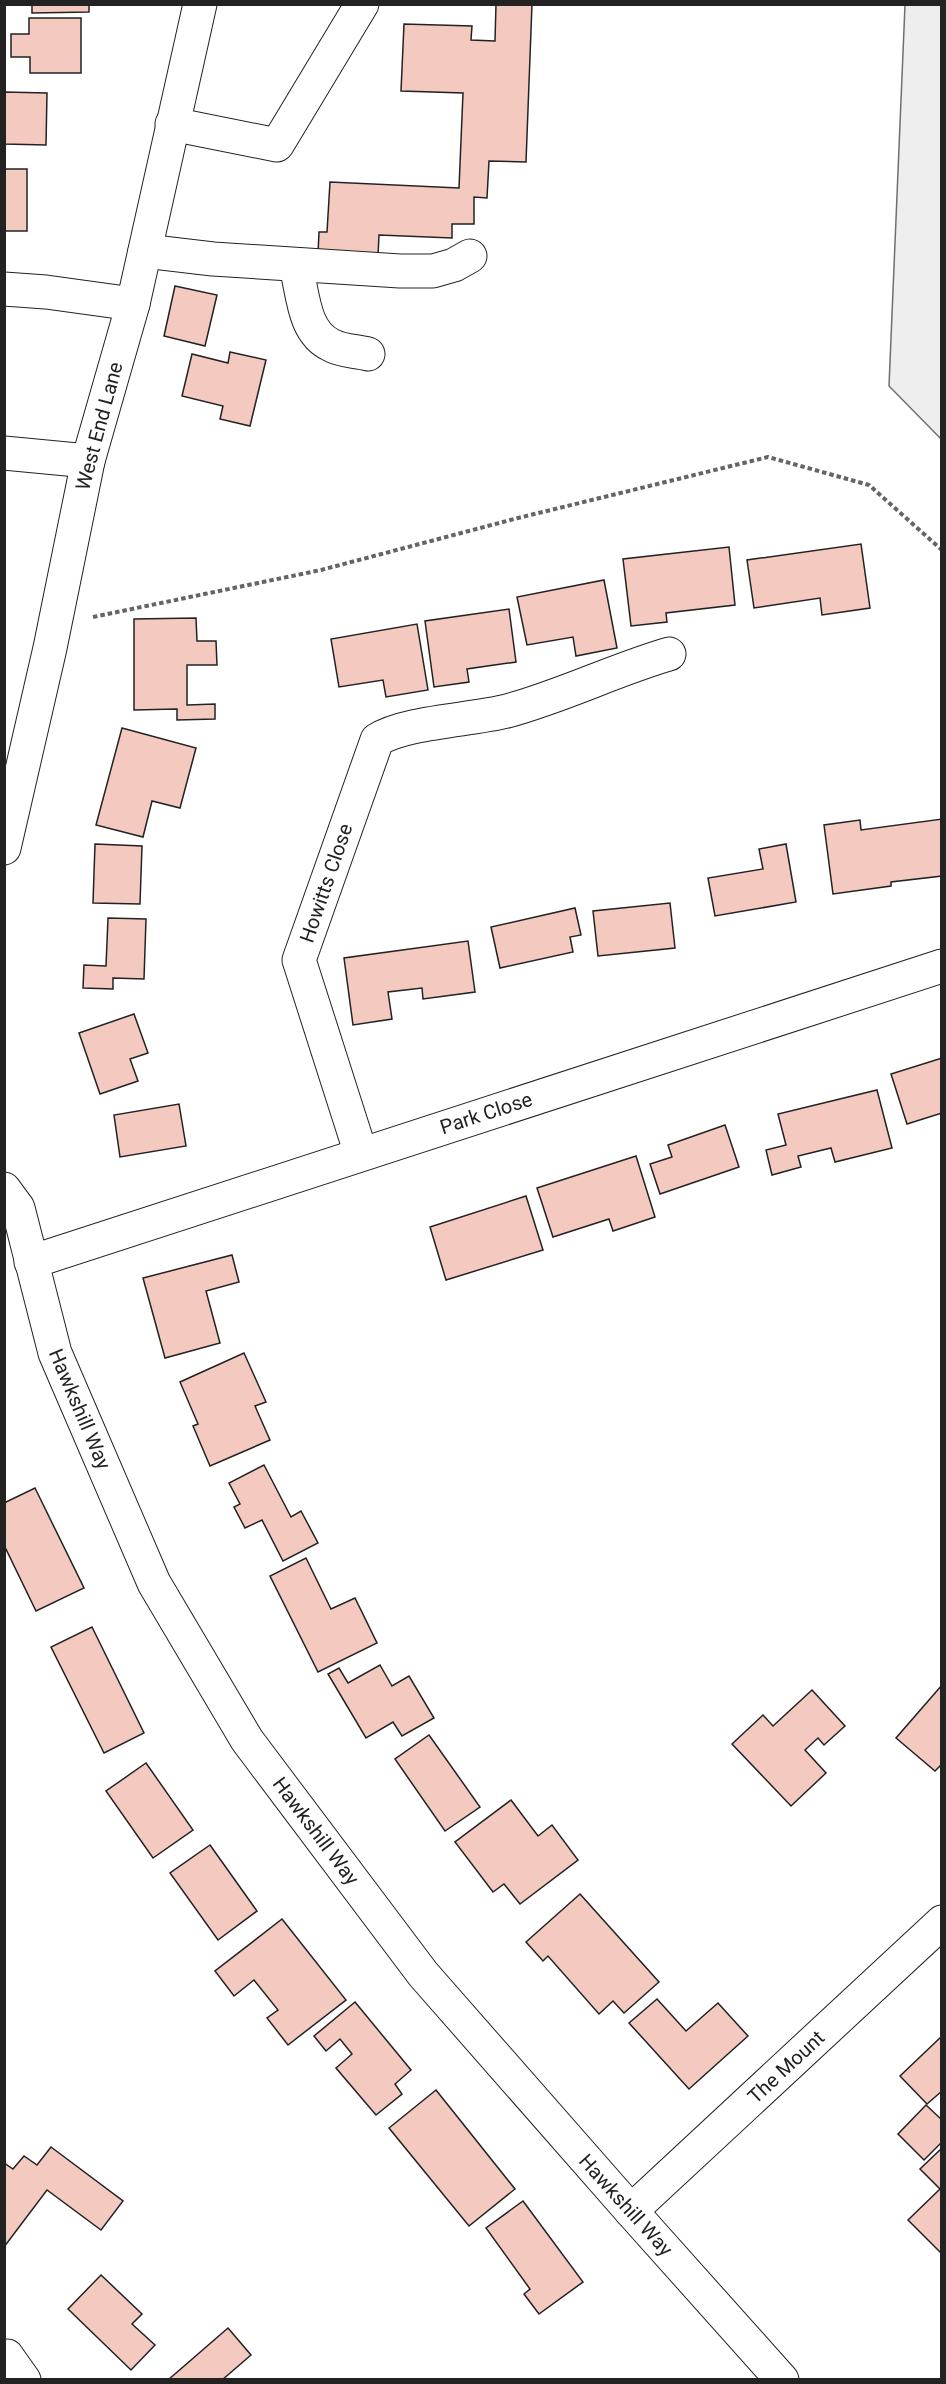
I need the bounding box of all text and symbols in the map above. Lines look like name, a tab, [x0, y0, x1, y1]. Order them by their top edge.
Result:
street label: West End Lane	[70, 359, 128, 493]
street label: Howitts Close	[294, 820, 358, 946]
street label: Park Close	[437, 1087, 535, 1139]
street label: Hawkshill Way	[44, 1345, 116, 1473]
street label: Hawkshill Way	[268, 1772, 365, 1890]
street label: The Mount	[743, 2025, 829, 2109]
street label: Hawkshill Way	[574, 2149, 678, 2261]

